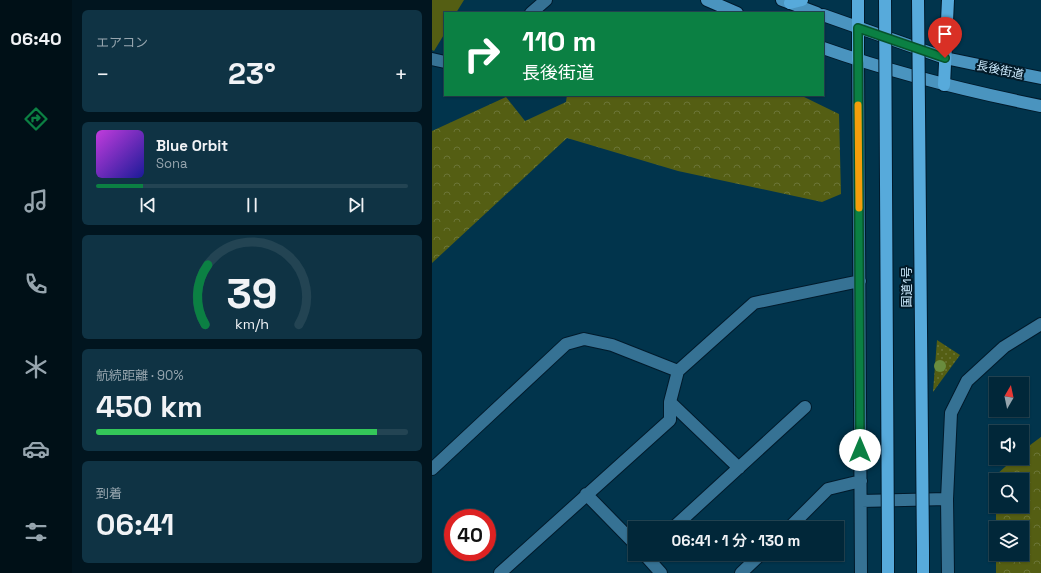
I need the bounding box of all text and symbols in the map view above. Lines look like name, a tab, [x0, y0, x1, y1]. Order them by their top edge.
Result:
pin	[928, 17, 962, 58]
text: 110 m	[522, 23, 596, 59]
icon: arrive	[934, 23, 956, 45]
text: 06:40	[10, 27, 62, 50]
icon: right	[456, 28, 508, 80]
text: エアコン	[96, 34, 148, 51]
text: 23°	[228, 54, 276, 93]
street label: 長後街道	[975, 57, 1025, 83]
text: −	[96, 60, 110, 88]
text: +	[394, 60, 408, 88]
text: 長後街道	[522, 61, 594, 84]
icon: directions	[22, 105, 50, 133]
text: Blue Orbit	[156, 136, 228, 155]
text: Sona	[156, 155, 187, 172]
icon: music	[22, 187, 50, 215]
icon: previous	[137, 194, 159, 216]
icon: pause	[241, 194, 263, 216]
icon: next	[345, 194, 367, 216]
text: 39	[227, 266, 278, 319]
street label: 国道1号	[899, 266, 915, 308]
icon: phone	[22, 270, 50, 298]
text: km/h	[235, 314, 269, 332]
icon: climate	[22, 353, 50, 381]
text: 航続距離 · 90%	[96, 367, 183, 384]
north arrow	[989, 377, 1029, 417]
map controls	[989, 377, 1029, 561]
text: 450 km	[96, 387, 203, 426]
button: sound	[989, 425, 1029, 465]
position arrow	[839, 429, 881, 471]
icon: car	[22, 435, 50, 463]
button: search	[989, 473, 1029, 513]
text: 到着	[96, 485, 122, 502]
text: 06:41	[96, 505, 174, 544]
speed limit sign: 40	[444, 509, 496, 561]
icon: filters	[22, 518, 50, 546]
button: layers	[989, 521, 1029, 561]
text: 06:41 · 1 分 · 130 m	[672, 531, 800, 550]

